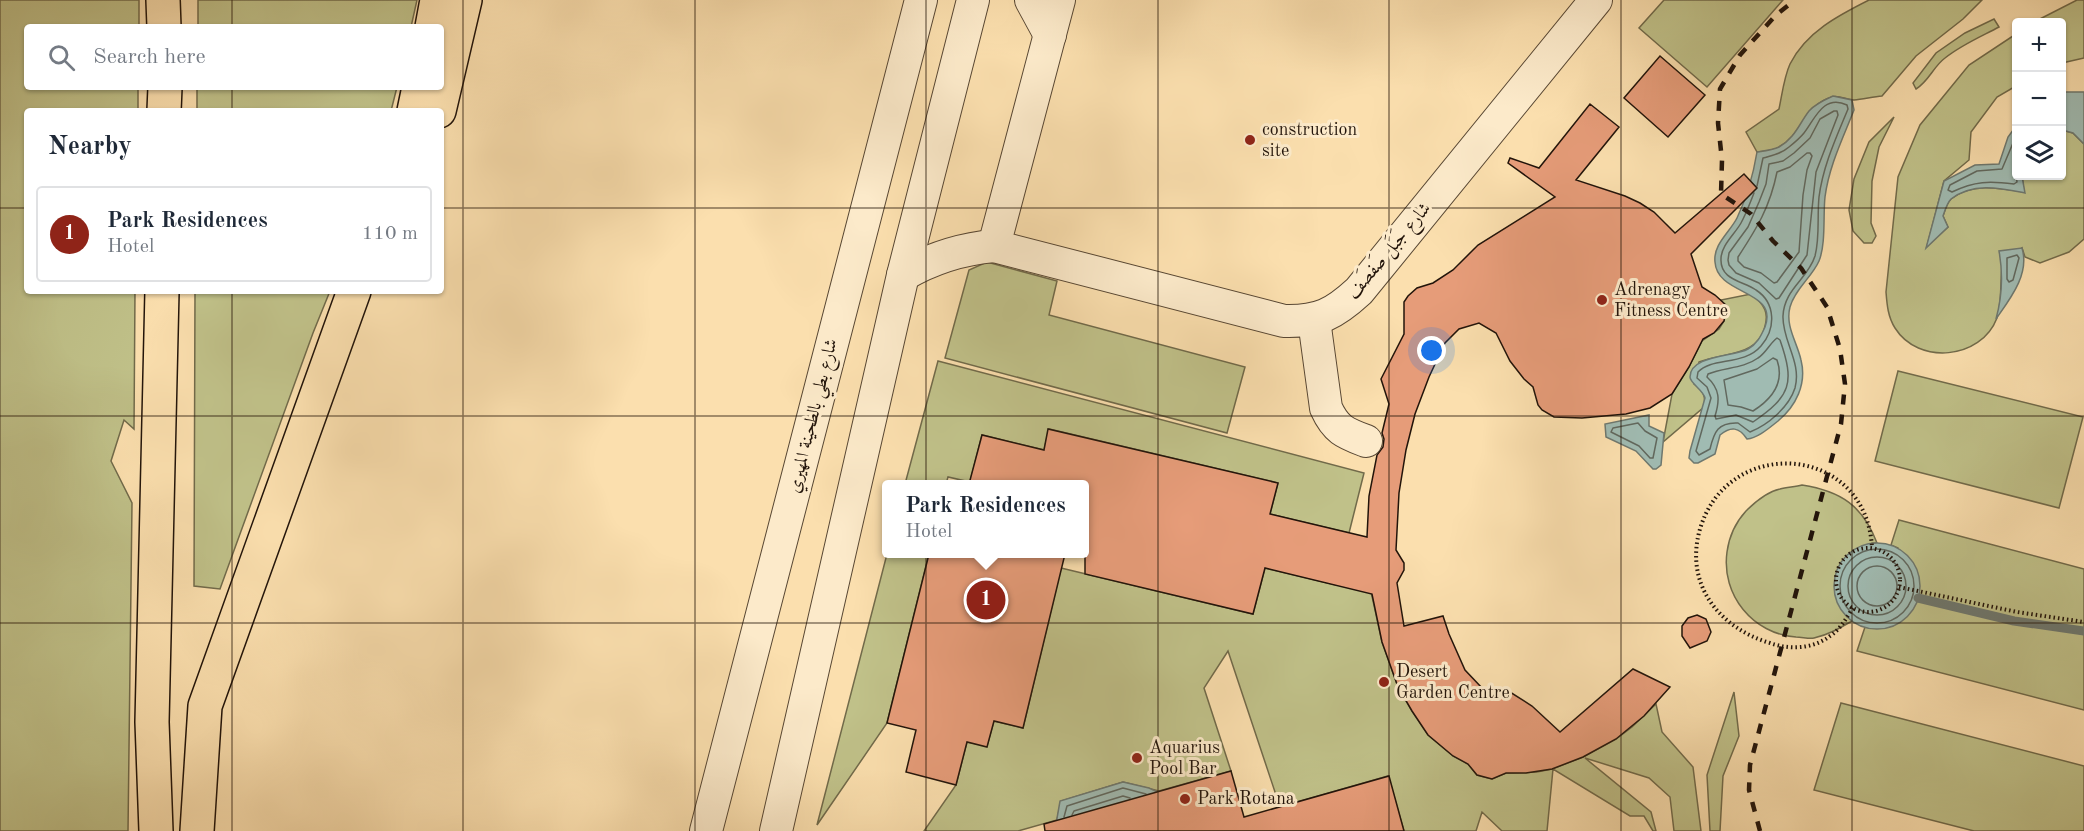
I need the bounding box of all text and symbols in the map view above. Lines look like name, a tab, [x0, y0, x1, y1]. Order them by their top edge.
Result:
map controls	[2012, 18, 2066, 180]
button: +	[2012, 18, 2066, 72]
search box	[24, 24, 444, 90]
icon: search	[45, 41, 78, 74]
text: Search here	[93, 46, 206, 68]
button: −	[2012, 72, 2066, 126]
place label: construction site	[1262, 121, 1358, 160]
button: layers	[2012, 126, 2066, 180]
marker: construction site	[1243, 133, 1257, 147]
text: Nearby	[48, 134, 132, 160]
street label: شارع جَبَل صَفصَف	[1340, 196, 1438, 306]
text: Park Residences	[107, 210, 268, 232]
text: 1	[64, 224, 75, 244]
text: 110 m	[362, 224, 418, 244]
text: Hotel	[107, 237, 154, 257]
place label: Adrenagy Fitness Centre	[1614, 281, 1728, 320]
marker: Adrenagy Fitness Centre	[1595, 293, 1609, 307]
your location	[1417, 336, 1446, 365]
street label: شارع بطي بالطحينة المهيري	[785, 337, 848, 497]
popup	[882, 480, 1089, 558]
text: Park Residences	[905, 495, 1066, 517]
text: Hotel	[905, 522, 952, 542]
pin: 1	[966, 578, 1006, 622]
place label: Desert Garden Centre	[1396, 663, 1510, 702]
marker: Desert Garden Centre	[1377, 675, 1391, 689]
place label: Aquarius Pool Bar	[1149, 739, 1220, 778]
marker: Aquarius Pool Bar	[1130, 751, 1144, 765]
place label: Park Rotana	[1197, 790, 1295, 808]
marker: Park Rotana	[1178, 792, 1192, 806]

